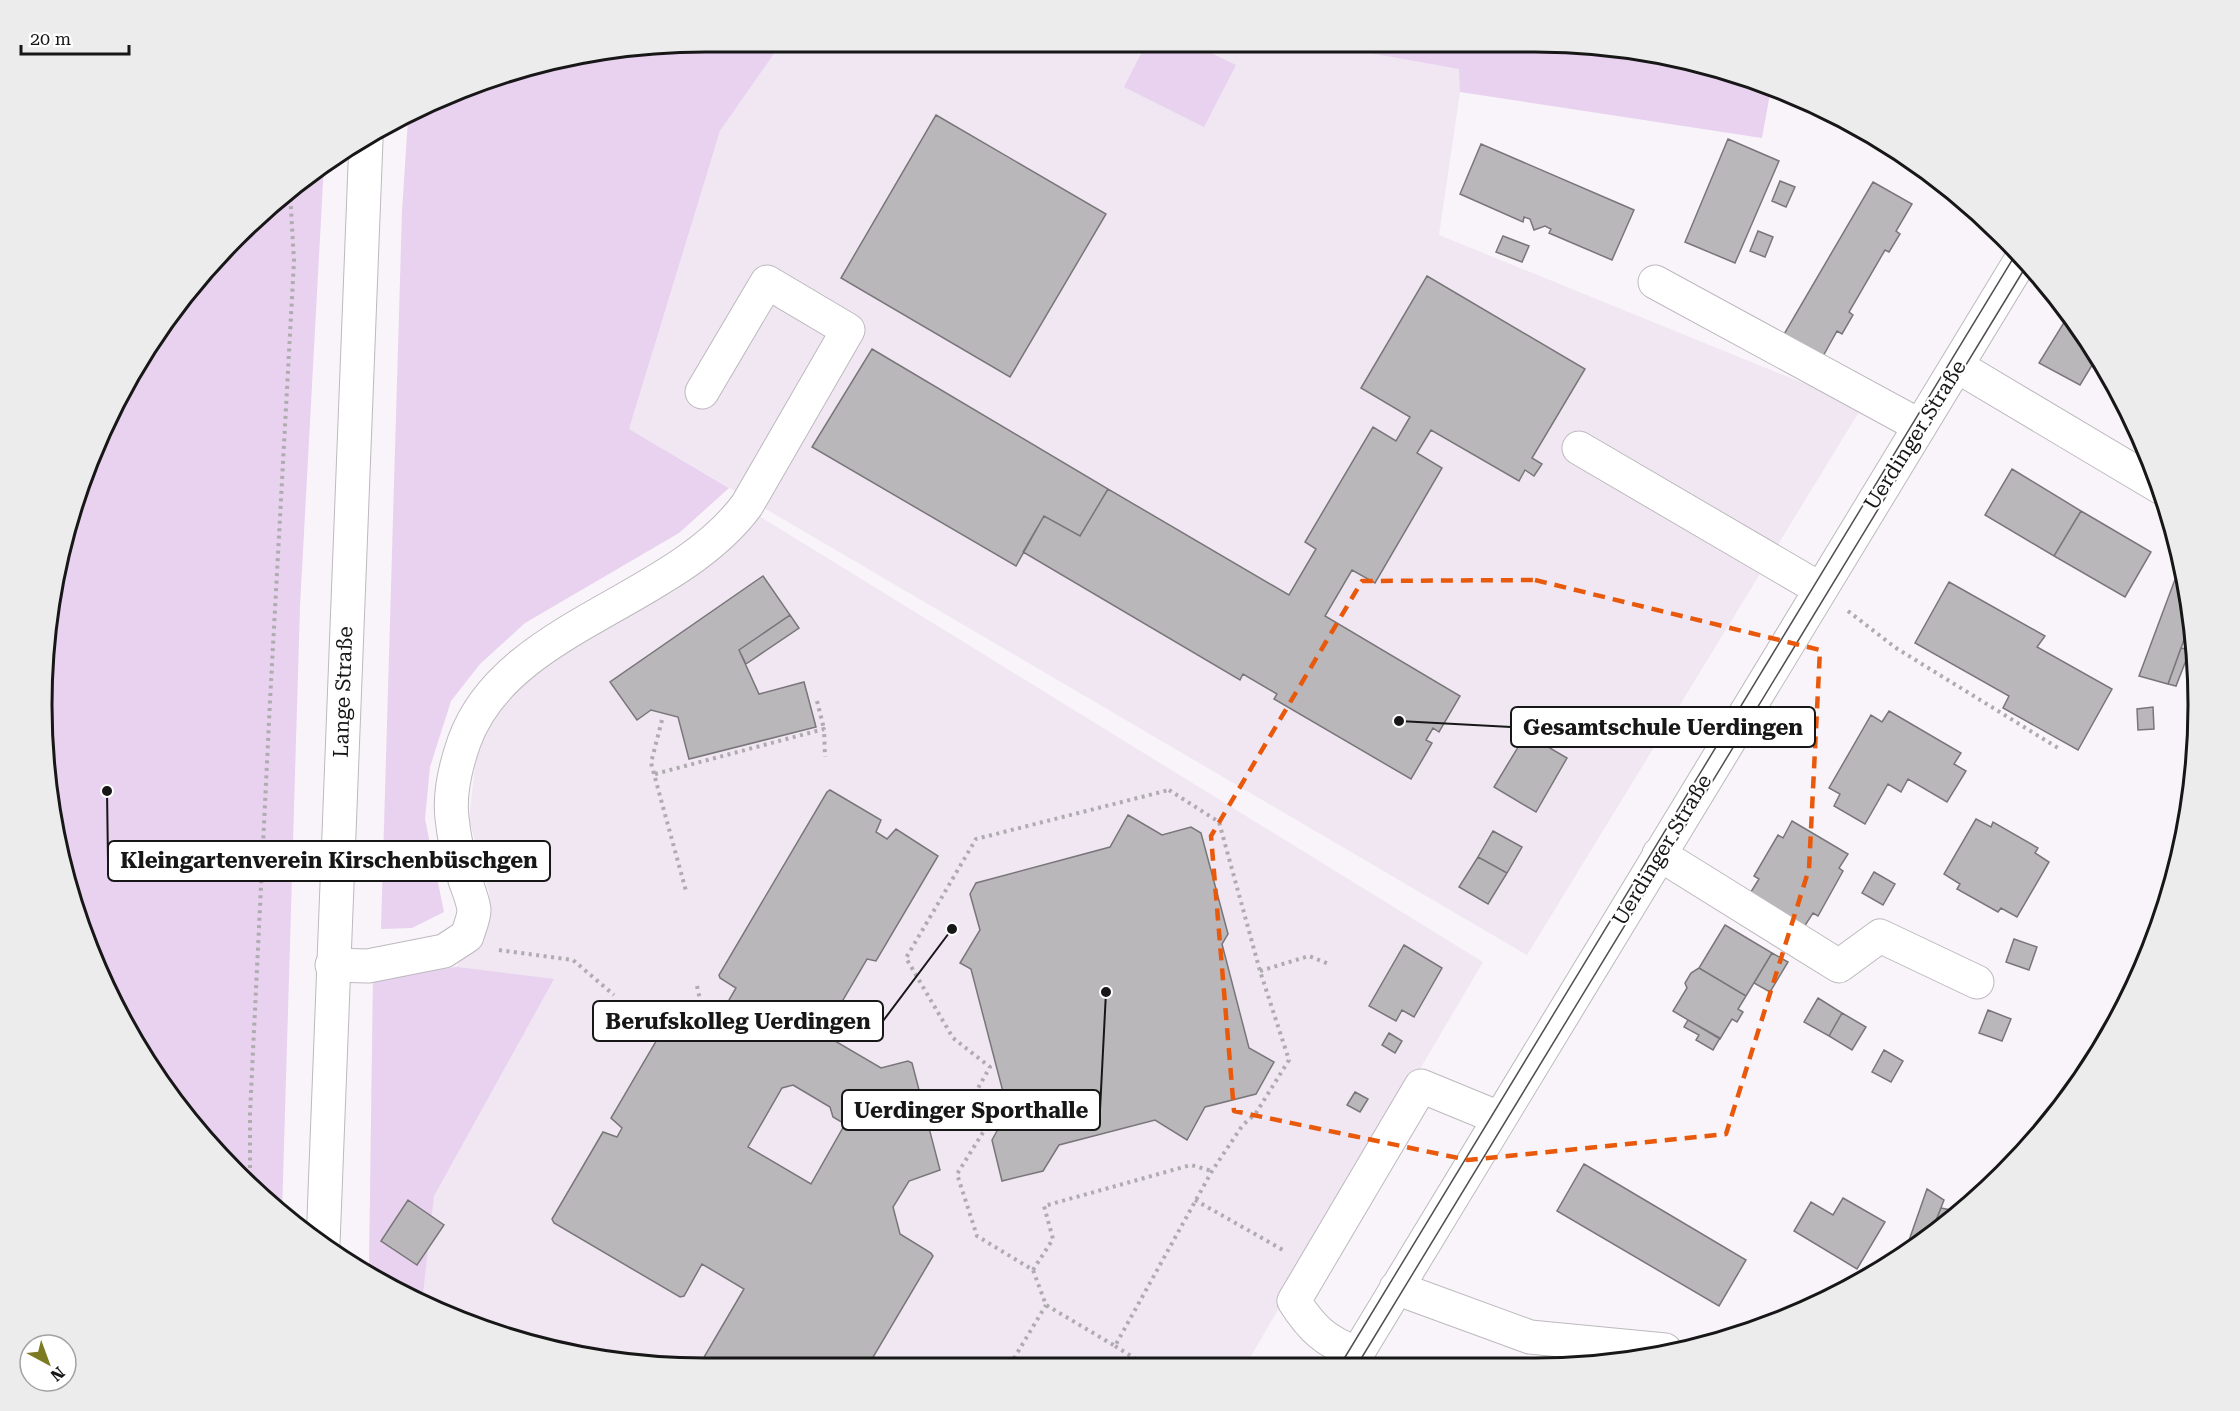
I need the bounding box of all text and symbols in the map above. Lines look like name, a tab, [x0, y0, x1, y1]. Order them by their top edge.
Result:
scale bar	[21, 18, 129, 56]
text: 20 m	[30, 28, 71, 49]
street label: Uerdinger Straße	[1859, 356, 1971, 514]
street label: Lange Straße	[329, 626, 357, 758]
callout: Gesamtschule Uerdingen	[1511, 707, 1815, 747]
text: Gesamtschule Uerdingen	[1523, 715, 1803, 740]
street label: Uerdinger Straße	[1607, 770, 1717, 930]
callout: Kleingartenverein Kirschenbüschgen	[108, 841, 550, 881]
text: Kleingartenverein Kirschenbüschgen	[120, 848, 538, 873]
callout: Berufskolleg Uerdingen	[593, 1001, 883, 1041]
text: Berufskolleg Uerdingen	[605, 1009, 871, 1034]
callout: Uerdinger Sporthalle	[842, 1090, 1100, 1130]
text: Uerdinger Sporthalle	[854, 1098, 1088, 1123]
north arrow	[18, 1333, 78, 1393]
text: N	[47, 1363, 68, 1385]

